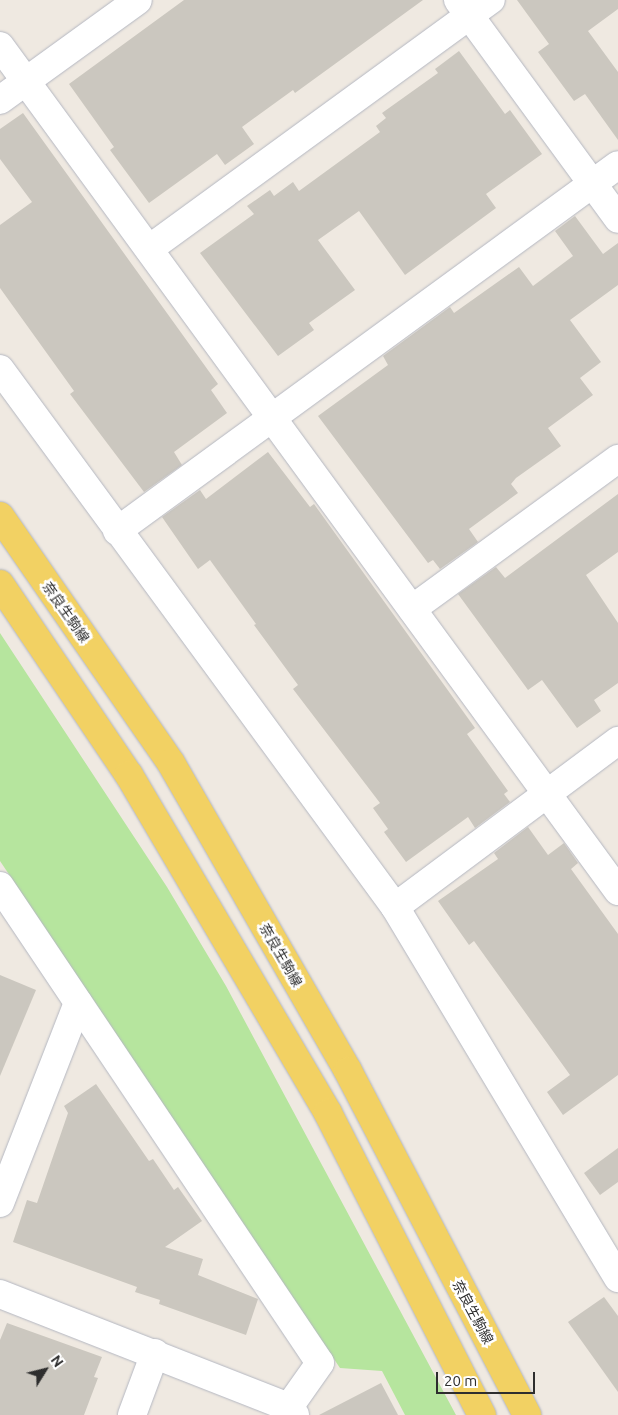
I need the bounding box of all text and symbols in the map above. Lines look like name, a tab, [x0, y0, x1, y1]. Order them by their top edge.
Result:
street label: 奈良生駒線	[39, 579, 93, 645]
street label: 奈良生駒線	[256, 920, 306, 990]
street label: 奈良生駒線	[449, 1277, 497, 1347]
north arrow	[20, 1345, 70, 1395]
text: N	[48, 1352, 67, 1370]
scale bar	[438, 1362, 537, 1394]
text: 20 m	[444, 1372, 477, 1389]

